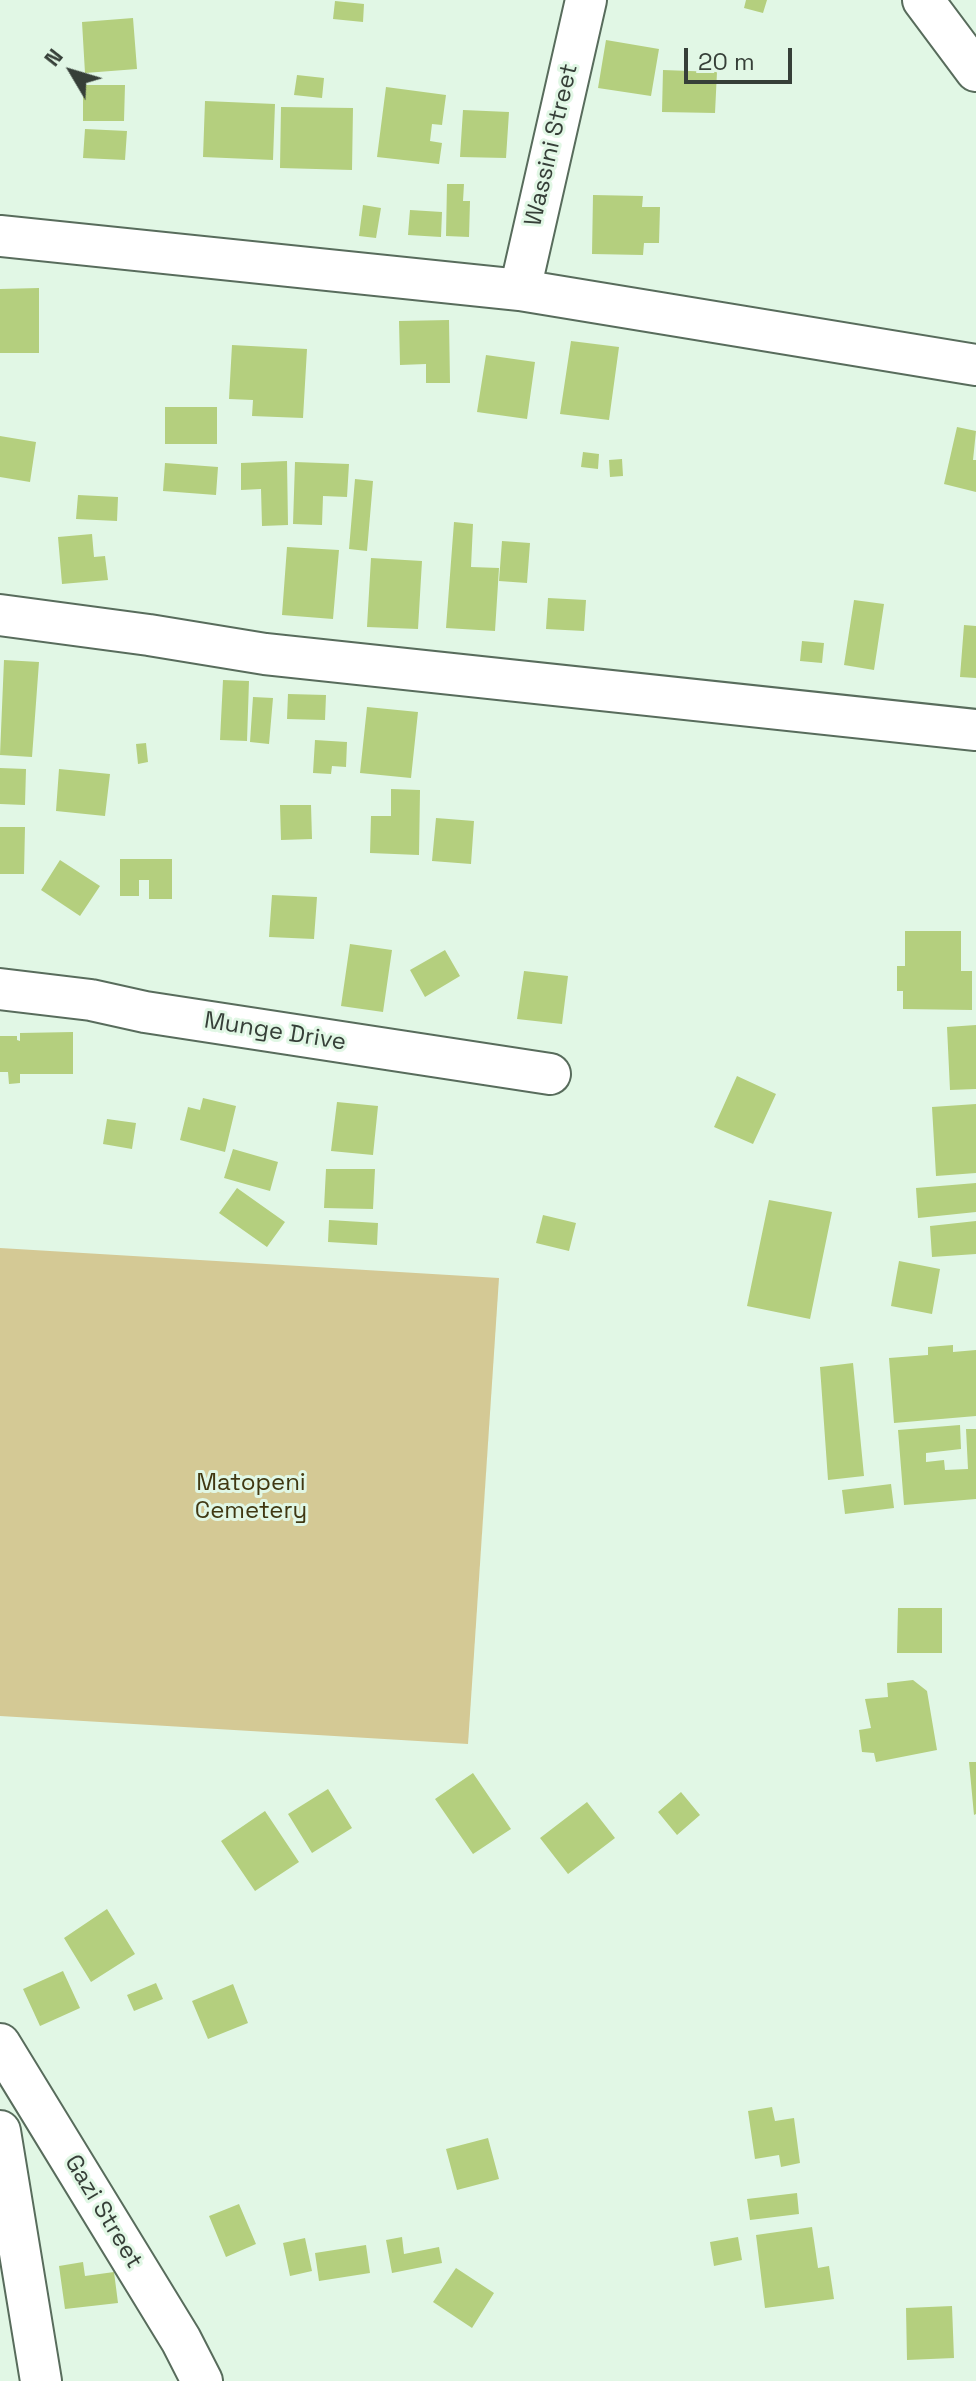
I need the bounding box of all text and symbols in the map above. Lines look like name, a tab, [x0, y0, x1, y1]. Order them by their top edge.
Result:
north arrow	[32, 32, 112, 112]
scale bar	[688, 32, 796, 82]
text: N	[38, 43, 69, 72]
text: 20 m	[698, 46, 755, 77]
street label: Wassini Street	[519, 61, 585, 229]
street label: Munge Drive	[202, 1007, 348, 1057]
park label: Matopeni Cemetery	[195, 1469, 307, 1525]
street label: Gazi Street	[58, 2150, 148, 2274]

